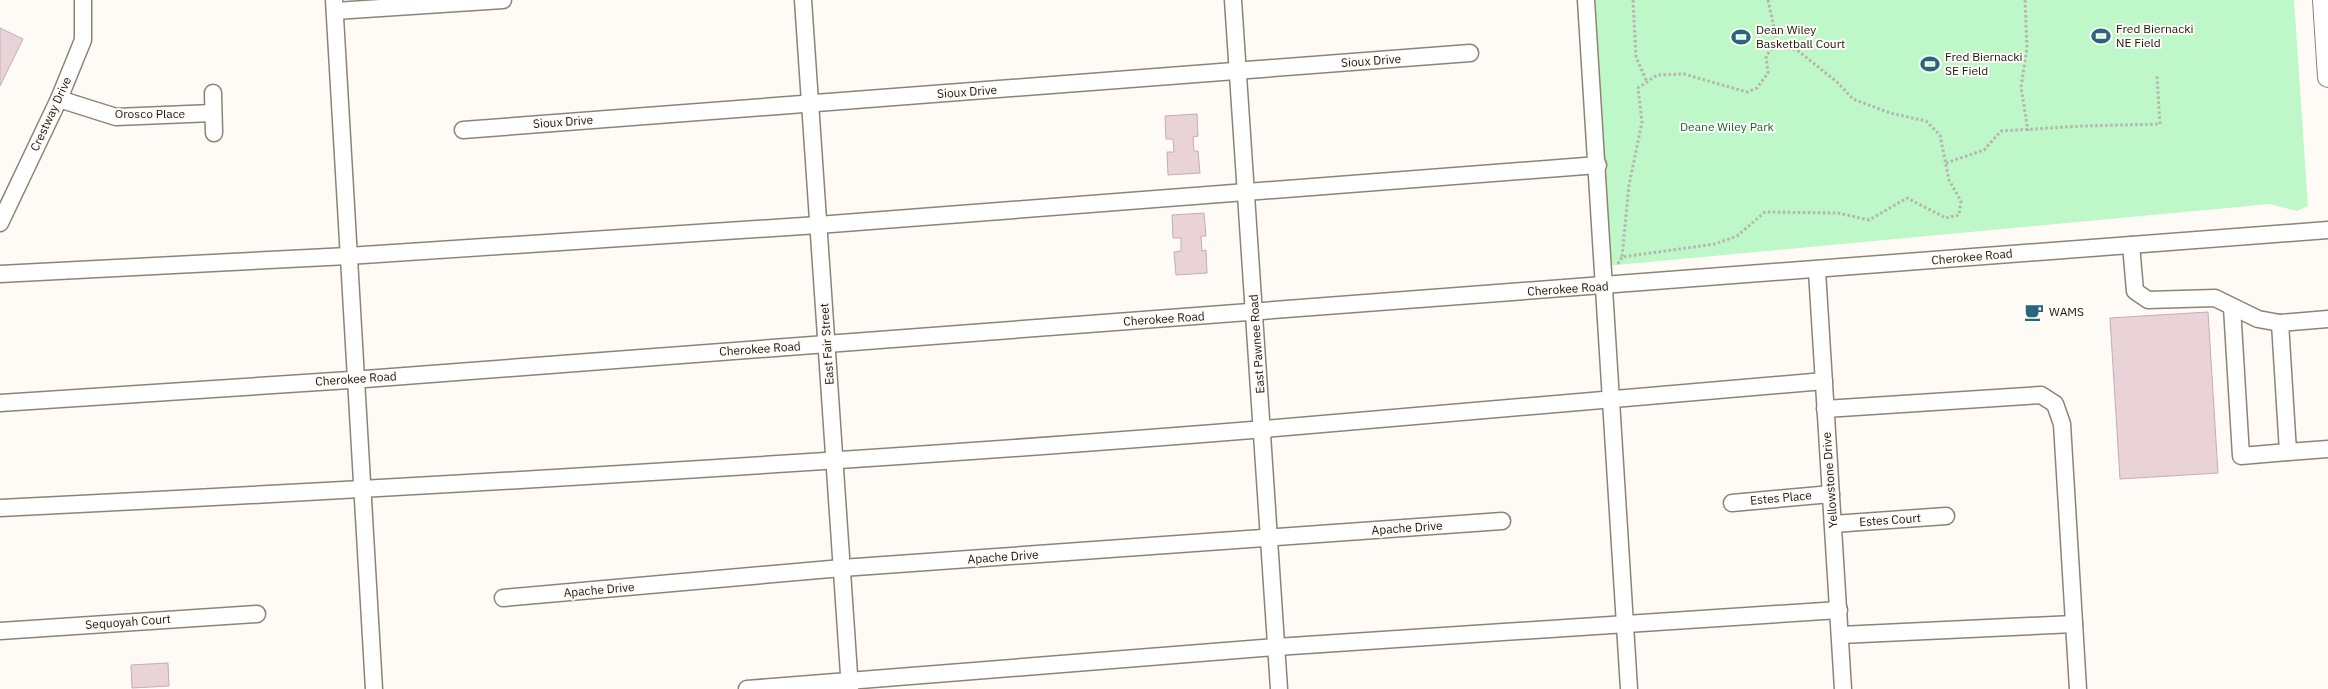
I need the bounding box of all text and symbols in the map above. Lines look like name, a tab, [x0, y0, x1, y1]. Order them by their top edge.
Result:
place label: Fred Biernacki NE Field	[2116, 21, 2194, 50]
place label: Dean Wiley Basketball Court	[1756, 22, 1845, 51]
sports icon: Fred Biernacki NE Field	[2090, 25, 2112, 47]
sports icon: Dean Wiley Basketball Court	[1730, 26, 1752, 48]
place label: Fred Biernacki SE Field	[1945, 49, 2023, 78]
street label: Sioux Drive	[1340, 51, 1402, 70]
sports icon: Fred Biernacki SE Field	[1919, 53, 1941, 75]
street label: Crestway Drive	[27, 74, 75, 153]
street label: Sioux Drive	[936, 82, 998, 101]
street label: Orosco Place	[115, 106, 186, 121]
street label: Sioux Drive	[532, 112, 594, 131]
park label: Deane Wiley Park	[1680, 119, 1775, 134]
street label: Cherokee Road	[1931, 245, 2013, 268]
street label: Cherokee Road	[1527, 278, 1609, 299]
street label: East Pawnee Road	[1246, 294, 1267, 394]
cafe icon: WAMS	[2023, 301, 2045, 323]
street label: East Fair Street	[816, 303, 837, 385]
place label: WAMS	[2049, 304, 2084, 319]
street label: Cherokee Road	[1123, 308, 1205, 329]
street label: Cherokee Road	[719, 338, 801, 359]
street label: Cherokee Road	[315, 368, 397, 389]
street label: Yellowstone Drive	[1819, 431, 1840, 529]
street label: Estes Place	[1750, 487, 1813, 508]
street label: Estes Court	[1859, 510, 1921, 529]
street label: Apache Drive	[1371, 518, 1443, 537]
street label: Apache Drive	[967, 547, 1039, 566]
street label: Apache Drive	[563, 579, 635, 600]
street label: Sequoyah Court	[85, 611, 171, 632]

